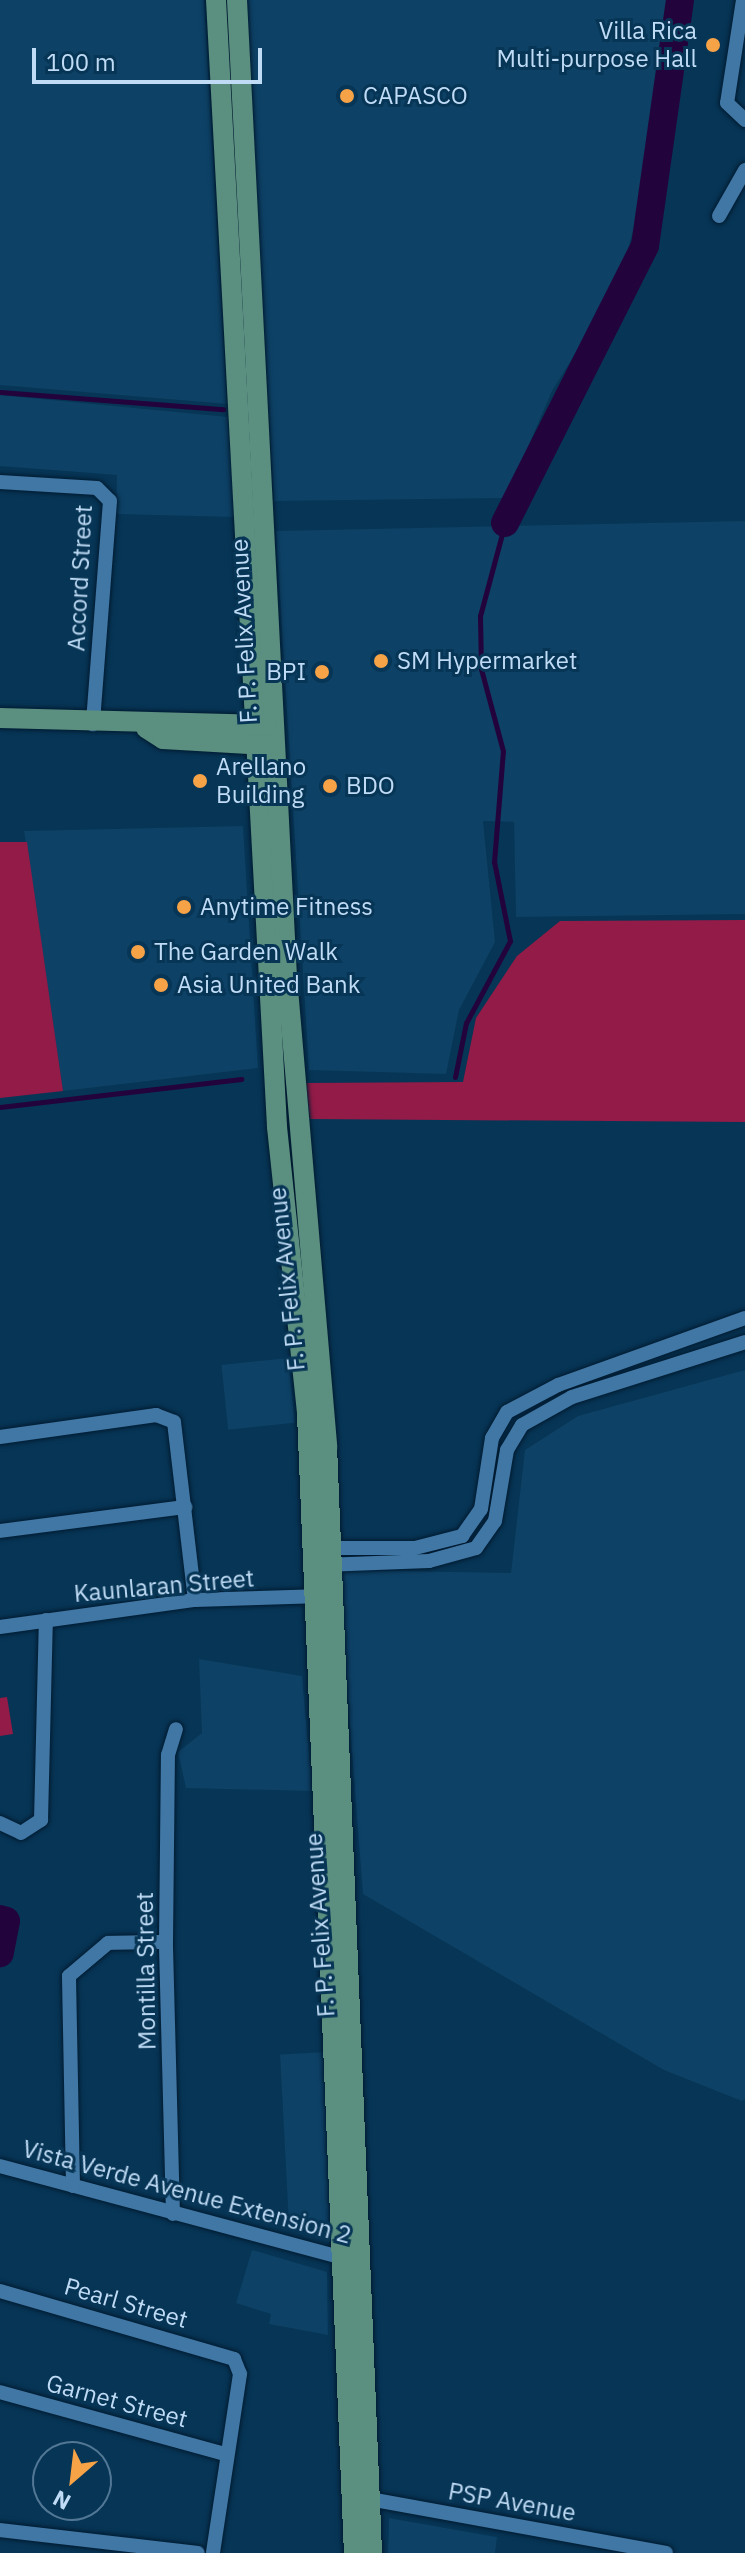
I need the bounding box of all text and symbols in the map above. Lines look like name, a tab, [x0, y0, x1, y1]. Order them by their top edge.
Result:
place label: Villa Rica Multi-purpose Hall	[497, 17, 697, 73]
scale bar	[36, 32, 266, 82]
marker: Villa Rica Multi-purpose Hall	[704, 36, 722, 54]
text: 100 m	[46, 46, 116, 78]
place label: CAPASCO	[363, 82, 468, 110]
marker: CAPASCO	[338, 87, 356, 105]
street label: Accord Street	[62, 504, 98, 652]
street label: F. P. Felix Avenue	[225, 538, 263, 724]
place label: SM Hypermarket	[397, 647, 577, 675]
marker: SM Hypermarket	[372, 652, 390, 670]
place label: BPI	[266, 658, 306, 686]
marker: BPI	[313, 663, 331, 681]
place label: Arellano Building	[216, 753, 306, 809]
marker: Arellano Building	[191, 772, 209, 790]
place label: BDO	[346, 772, 395, 800]
marker: BDO	[321, 777, 339, 795]
place label: Anytime Fitness	[200, 893, 373, 921]
marker: Anytime Fitness	[175, 898, 193, 916]
place label: The Garden Walk	[154, 938, 338, 966]
marker: The Garden Walk	[129, 943, 147, 961]
place label: Asia United Bank	[177, 971, 360, 999]
marker: Asia United Bank	[152, 976, 170, 994]
street label: F. P. Felix Avenue	[263, 1186, 311, 1372]
street label: Kaunlaran Street	[73, 1564, 255, 1608]
street label: F. P. Felix Avenue	[299, 1832, 341, 2018]
street label: Montilla Street	[130, 1892, 162, 2050]
street label: Vista Verde Avenue Extension 2	[19, 2134, 355, 2250]
street label: Pearl Street	[61, 2272, 191, 2334]
street label: Garnet Street	[43, 2368, 191, 2434]
north arrow	[32, 2441, 112, 2521]
street label: PSP Avenue	[446, 2477, 578, 2527]
text: N	[48, 2484, 75, 2517]

